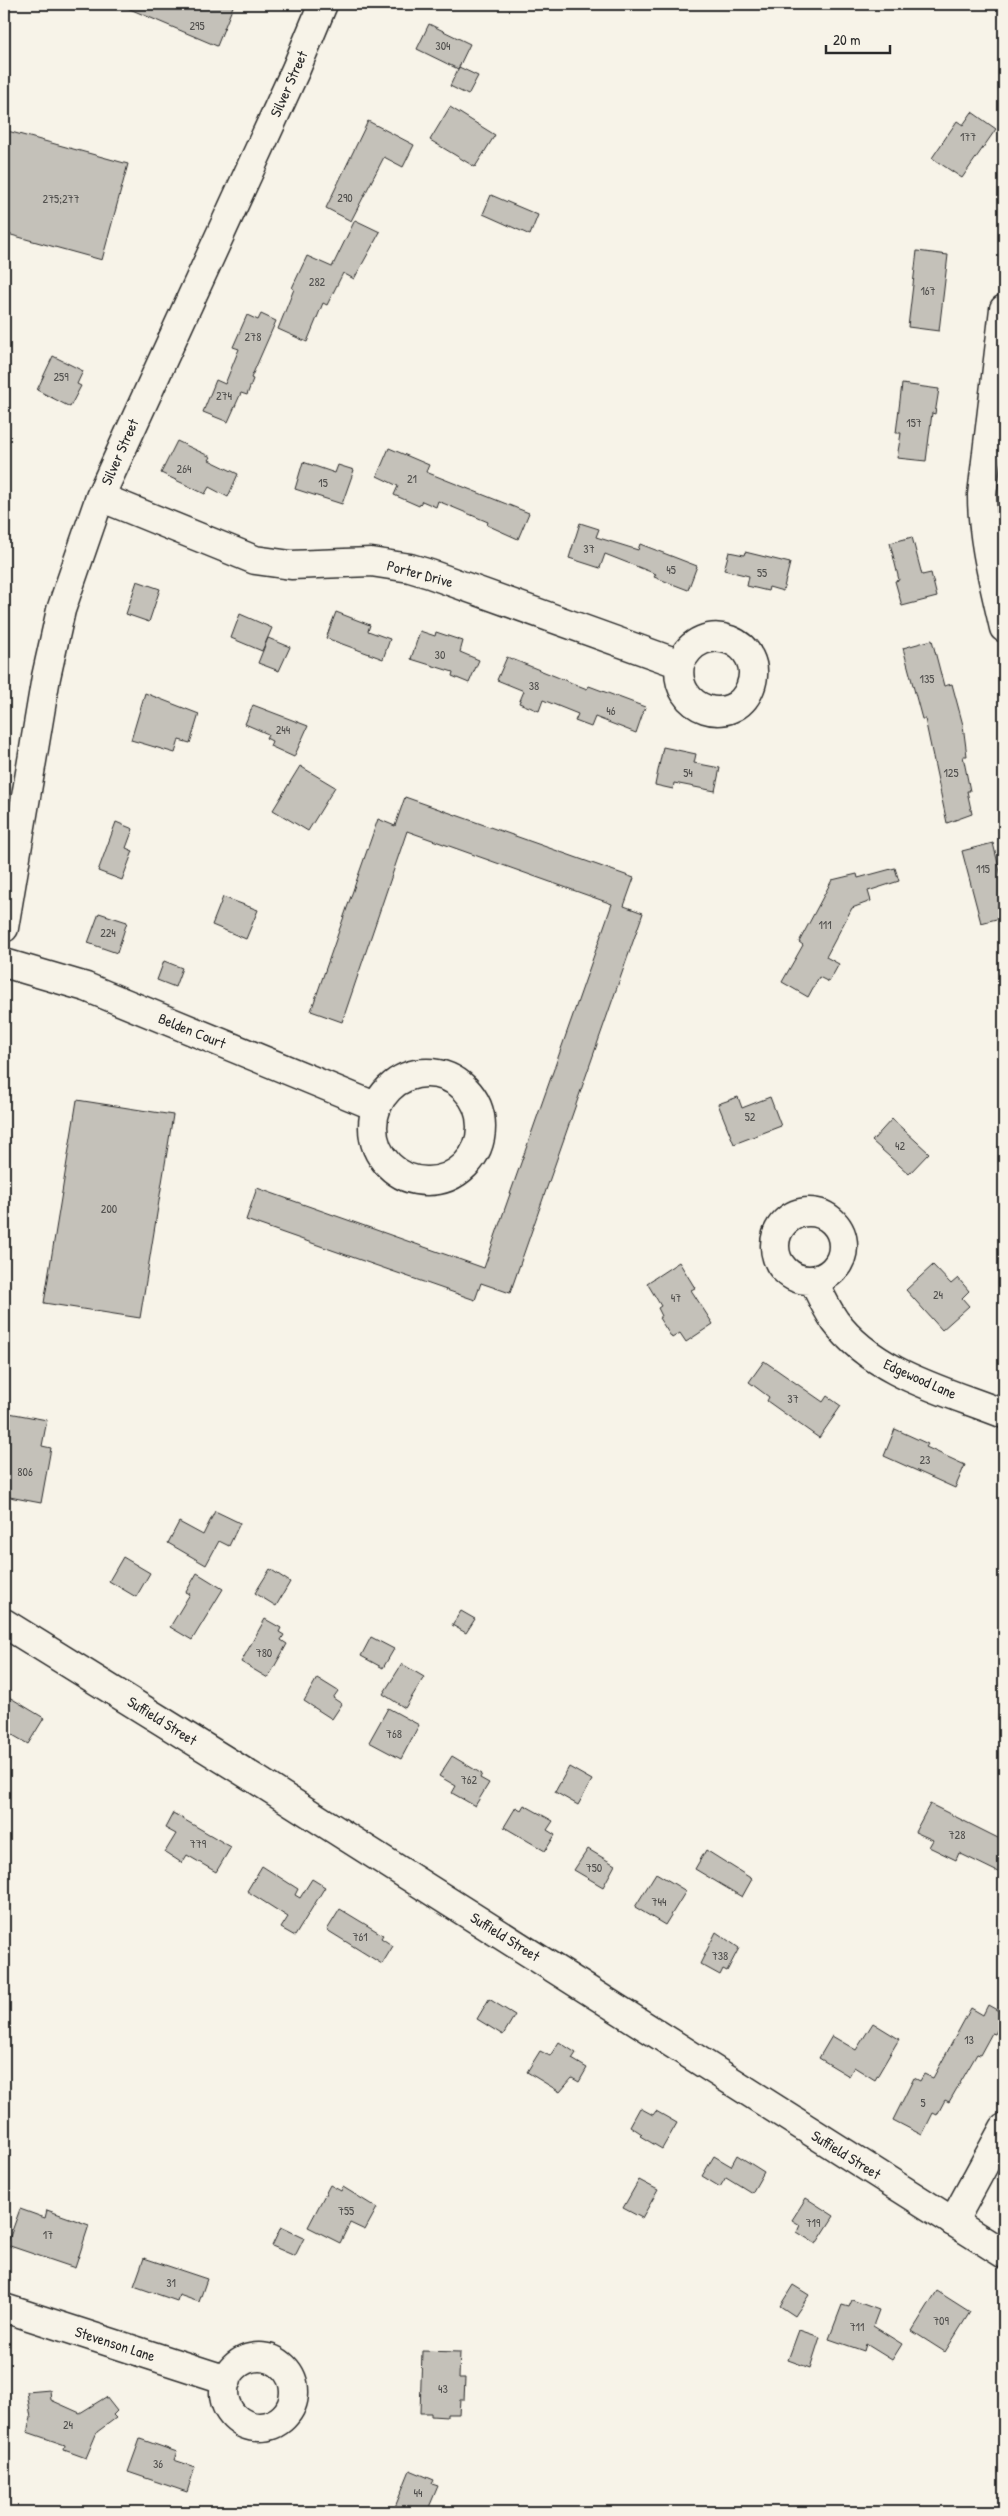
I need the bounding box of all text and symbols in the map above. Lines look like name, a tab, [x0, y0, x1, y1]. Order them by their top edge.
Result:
house number: 295	[189, 17, 205, 34]
scale bar	[826, 22, 889, 54]
text: 20 m	[833, 29, 860, 50]
house number: 304	[435, 37, 451, 54]
street label: Silver Street	[265, 47, 313, 120]
house number: 177	[960, 128, 976, 145]
house number: 290	[337, 189, 353, 206]
house number: 275;277	[43, 190, 80, 207]
house number: 282	[309, 273, 326, 290]
house number: 167	[920, 282, 936, 299]
house number: 278	[245, 328, 261, 345]
house number: 259	[53, 368, 69, 385]
house number: 274	[216, 387, 233, 404]
house number: 157	[906, 414, 922, 431]
street label: Silver Street	[96, 415, 144, 488]
house number: 264	[177, 460, 192, 477]
house number: 21	[407, 470, 417, 487]
house number: 15	[318, 474, 328, 491]
house number: 37	[583, 540, 595, 557]
street label: Porter Drive	[385, 555, 456, 592]
house number: 45	[666, 561, 676, 578]
house number: 55	[757, 564, 767, 581]
house number: 30	[435, 646, 445, 663]
house number: 135	[920, 670, 934, 687]
house number: 38	[529, 677, 539, 694]
house number: 46	[606, 702, 616, 719]
house number: 244	[276, 721, 291, 738]
house number: 54	[683, 764, 693, 781]
house number: 125	[943, 764, 959, 781]
house number: 115	[976, 860, 990, 877]
house number: 111	[818, 916, 832, 933]
house number: 224	[100, 924, 116, 941]
street label: Belden Court	[155, 1008, 230, 1054]
house number: 52	[745, 1108, 756, 1125]
house number: 42	[895, 1137, 905, 1154]
house number: 200	[101, 1200, 117, 1217]
house number: 24	[933, 1286, 944, 1303]
house number: 47	[671, 1289, 681, 1306]
street label: Edgewood Lane	[880, 1353, 960, 1404]
house number: 37	[787, 1390, 799, 1407]
house number: 23	[920, 1451, 931, 1468]
house number: 806	[17, 1463, 33, 1480]
house number: 780	[256, 1644, 272, 1661]
street label: Suffield Street	[123, 1691, 202, 1751]
house number: 768	[386, 1725, 402, 1742]
house number: 762	[461, 1771, 478, 1788]
house number: 728	[949, 1826, 965, 1843]
house number: 779	[190, 1835, 207, 1852]
house number: 750	[586, 1859, 602, 1876]
house number: 744	[652, 1893, 667, 1910]
street label: Suffield Street	[466, 1907, 545, 1967]
house number: 761	[352, 1928, 368, 1945]
house number: 738	[712, 1947, 728, 1964]
house number: 13	[964, 2031, 974, 2048]
house number: 5	[920, 2094, 926, 2111]
street label: Suffield Street	[807, 2125, 886, 2185]
house number: 755	[338, 2202, 354, 2219]
house number: 719	[806, 2214, 821, 2231]
house number: 17	[43, 2226, 53, 2243]
house number: 31	[166, 2274, 176, 2291]
house number: 709	[933, 2312, 949, 2329]
house number: 711	[850, 2318, 864, 2335]
street label: Stevenson Lane	[72, 2321, 158, 2366]
house number: 43	[438, 2380, 448, 2397]
house number: 24	[63, 2416, 74, 2433]
house number: 36	[153, 2455, 163, 2472]
house number: 44	[413, 2484, 423, 2501]

